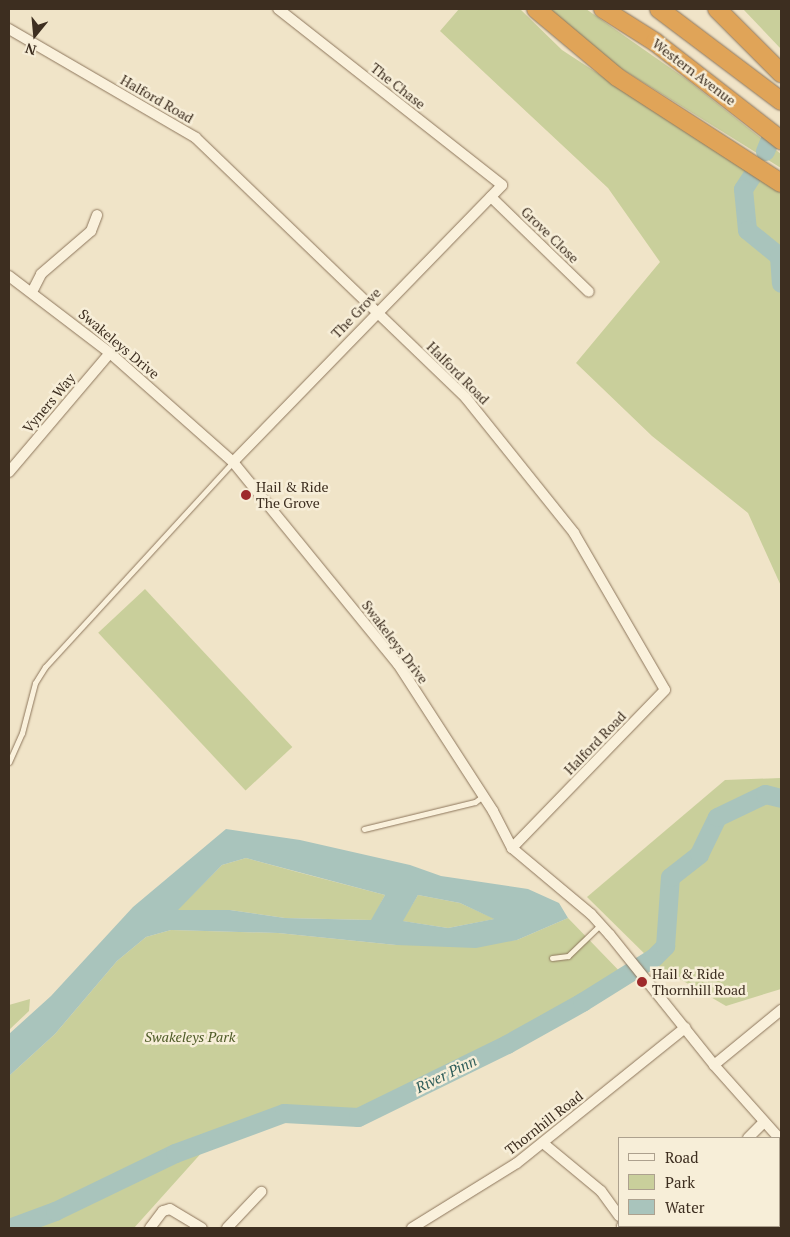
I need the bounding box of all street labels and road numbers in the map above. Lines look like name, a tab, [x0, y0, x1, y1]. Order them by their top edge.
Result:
street label: Western Avenue	[649, 35, 739, 109]
street label: The Chase	[367, 59, 429, 113]
street label: Halford Road	[117, 71, 197, 127]
street label: Grove Close	[518, 203, 582, 267]
street label: The Grove	[328, 284, 384, 342]
street label: Swakeleys Drive	[75, 305, 163, 383]
street label: Halford Road	[423, 338, 493, 408]
street label: Vyners Way	[19, 370, 79, 436]
street label: Swakeleys Drive	[358, 597, 432, 687]
street label: Halford Road	[561, 708, 629, 778]
street label: Thornhill Road	[502, 1088, 586, 1158]

